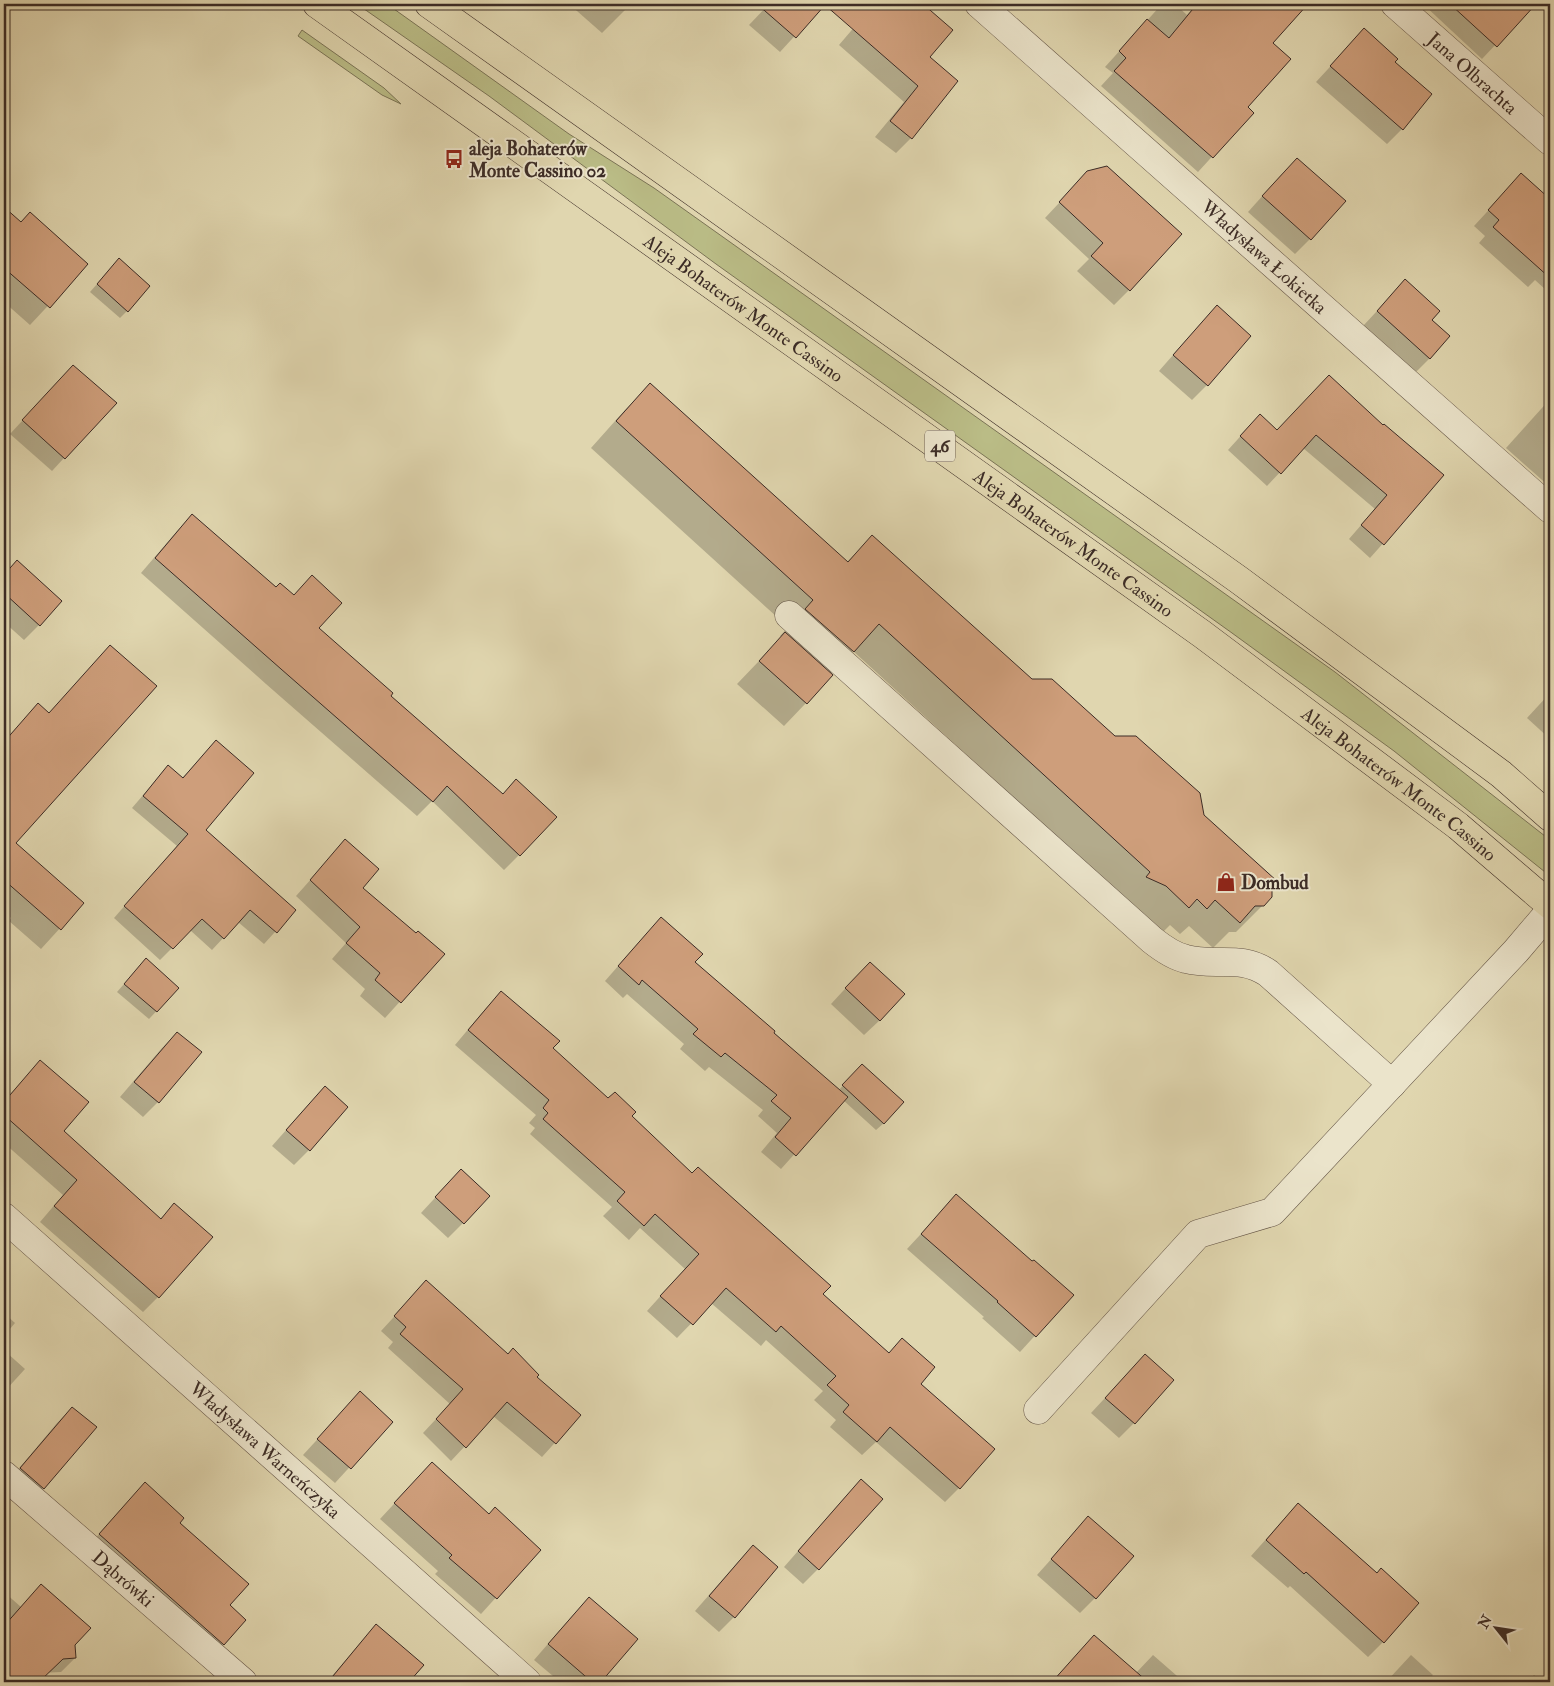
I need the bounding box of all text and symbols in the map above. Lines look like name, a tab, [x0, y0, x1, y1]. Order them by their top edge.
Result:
street label: Jana Olbrachta	[1421, 27, 1523, 120]
place label: aleja Bohaterów Monte Cassino 02	[468, 137, 606, 183]
bus stop icon: aleja Bohaterów Monte Cassino 02	[443, 148, 465, 170]
street label: Władysława Łokietka	[1195, 194, 1332, 319]
street label: Aleja Bohaterów Monte Cassino	[638, 229, 848, 388]
road number: 46	[925, 431, 955, 462]
street label: Aleja Bohaterów Monte Cassino	[968, 464, 1178, 623]
street label: Aleja Bohaterów Monte Cassino	[1296, 701, 1501, 867]
shop icon: Dombud	[1215, 871, 1237, 893]
place label: Dombud	[1241, 871, 1309, 895]
street label: Władysława Warneńczyka	[183, 1376, 346, 1524]
street label: Dąbrówki	[87, 1546, 159, 1613]
north arrow	[1472, 1604, 1522, 1654]
text: N	[1474, 1612, 1496, 1632]

